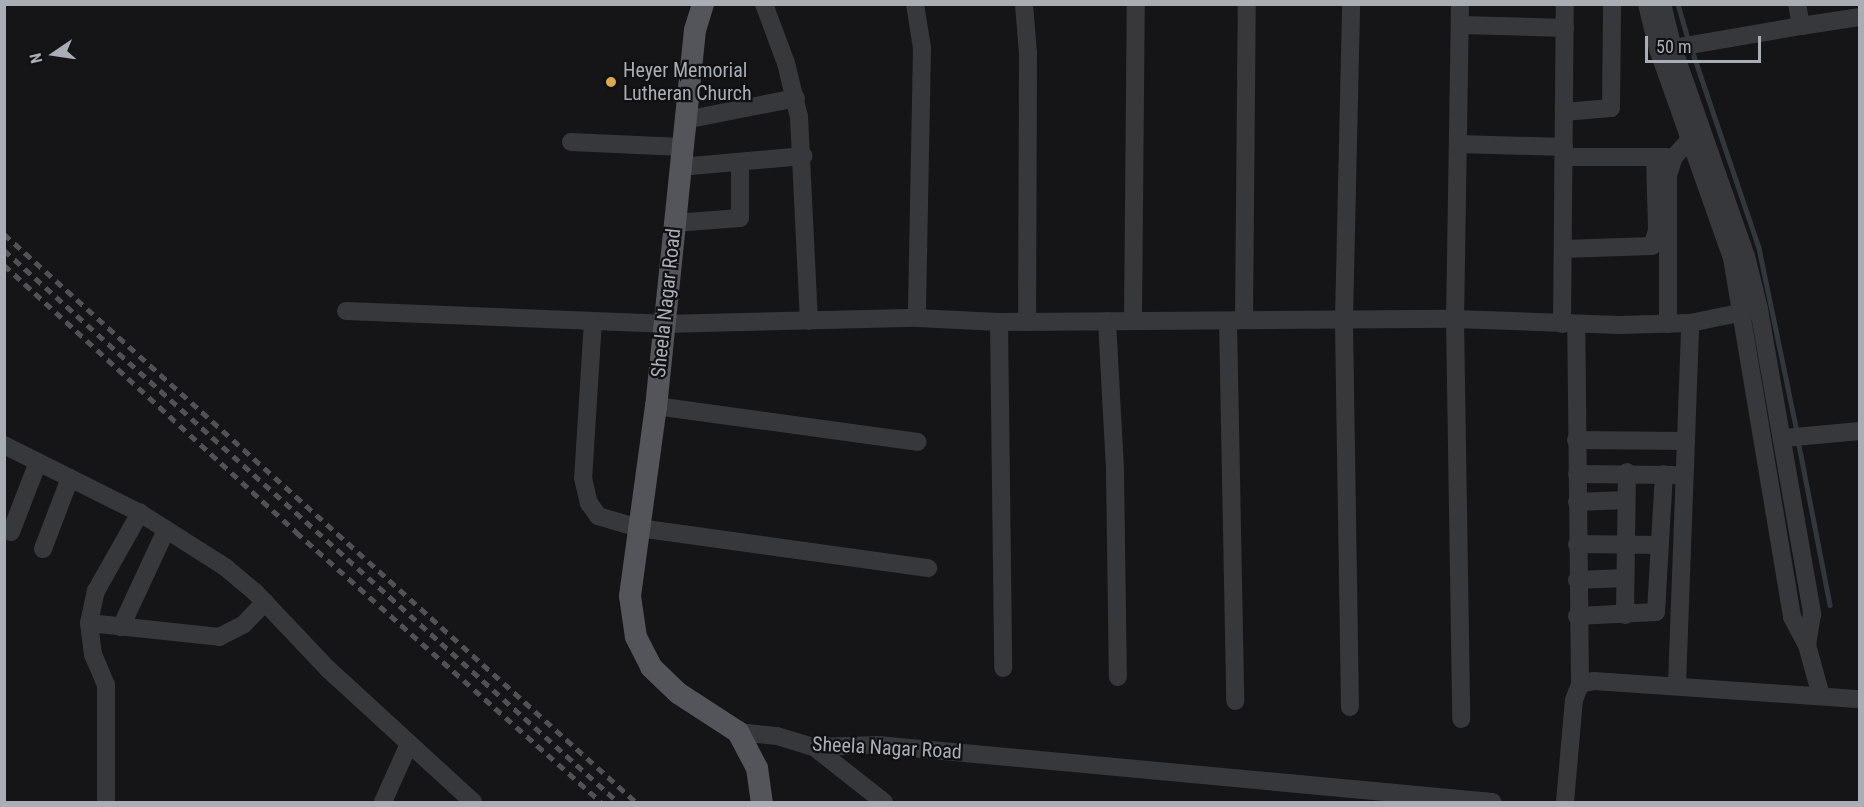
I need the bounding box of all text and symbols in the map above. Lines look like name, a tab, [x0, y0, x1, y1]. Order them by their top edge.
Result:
north arrow	[24, 24, 84, 84]
scale bar	[1648, 24, 1764, 62]
text: 50 m	[1656, 36, 1691, 57]
text: N	[26, 51, 46, 65]
place label: Heyer Memorial Lutheran Church	[623, 58, 752, 105]
marker: Heyer Memorial Lutheran Church	[604, 75, 618, 89]
street label: Sheela Nagar Road	[646, 227, 686, 379]
street label: Sheela Nagar Road	[812, 732, 962, 764]

